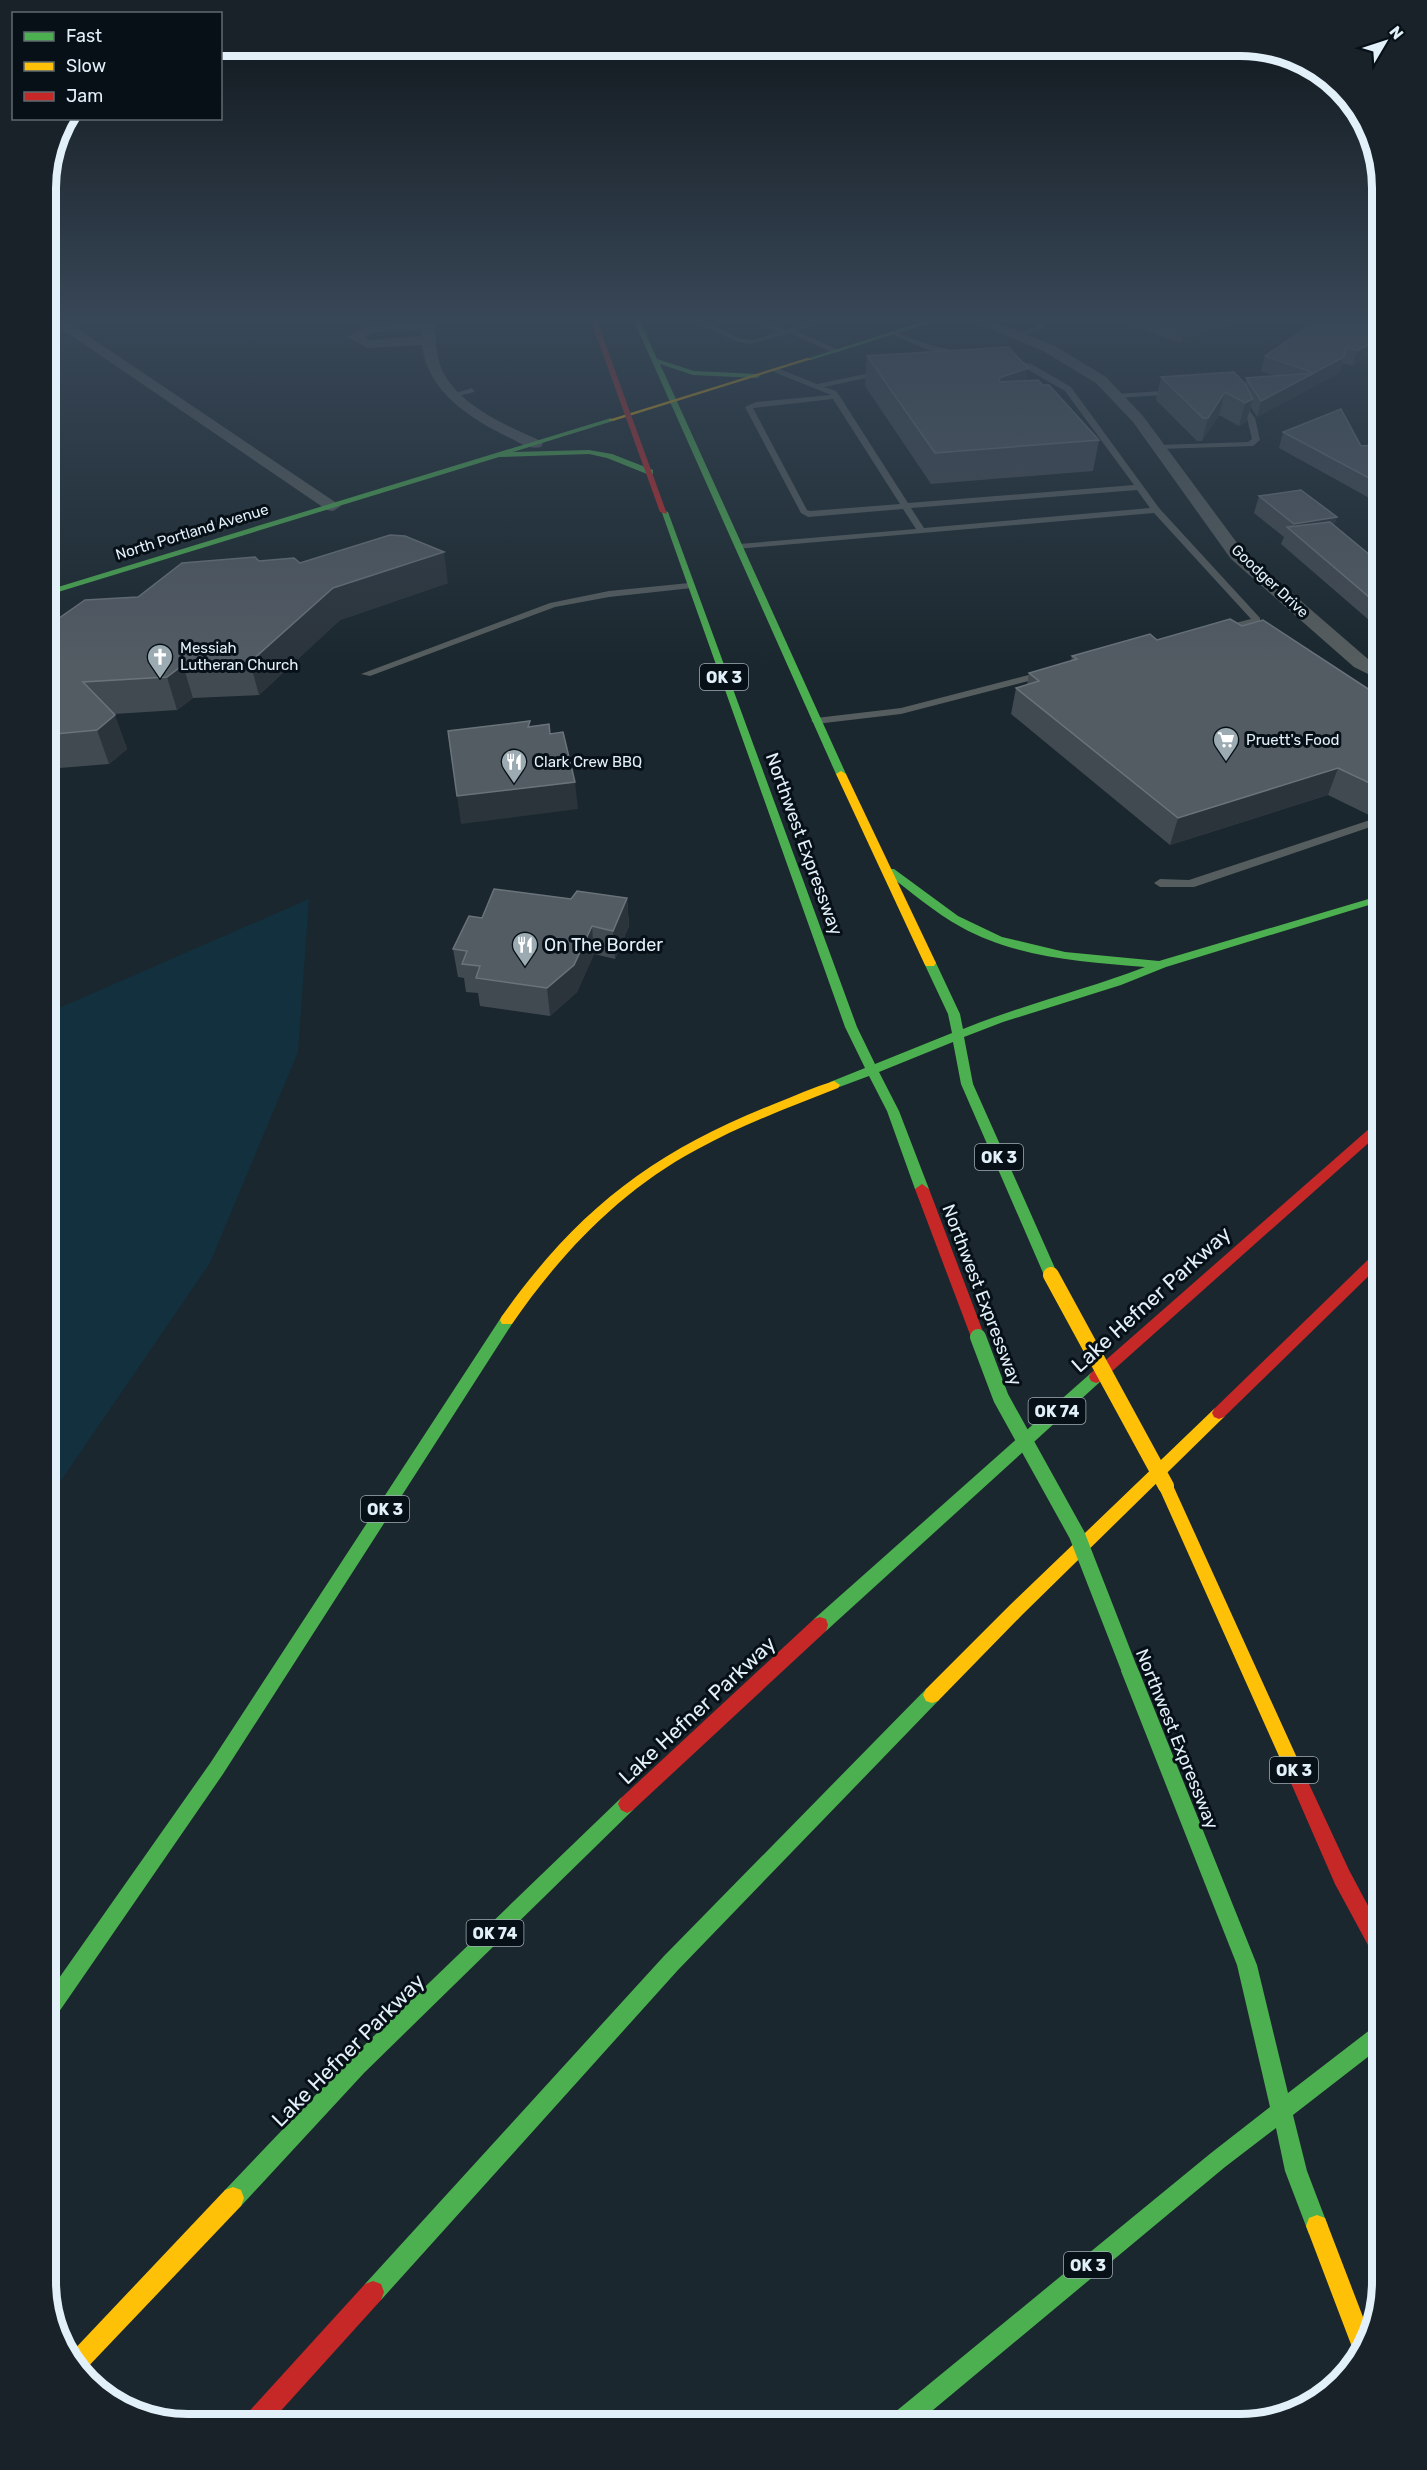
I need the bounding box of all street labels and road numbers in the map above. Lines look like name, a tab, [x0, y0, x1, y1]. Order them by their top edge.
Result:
street label: North Portland Avenue	[113, 500, 271, 564]
street label: Goodger Drive	[1228, 541, 1312, 621]
road number: OK 3	[700, 664, 748, 690]
street label: Northwest Expressway	[761, 750, 847, 938]
road number: OK 3	[975, 1144, 1023, 1170]
street label: Northwest Expressway	[937, 1201, 1027, 1389]
street label: Lake Hefner Parkway	[1066, 1221, 1236, 1377]
road number: OK 74	[1028, 1398, 1086, 1424]
road number: OK 3	[361, 1496, 409, 1522]
street label: Lake Hefner Parkway	[613, 1630, 781, 1789]
street label: Northwest Expressway	[1131, 1646, 1223, 1832]
road number: OK 3	[1270, 1757, 1318, 1783]
road number: OK 74	[466, 1920, 524, 1946]
street label: Lake Hefner Parkway	[266, 1968, 430, 2132]
road number: OK 3	[1064, 2252, 1112, 2278]

